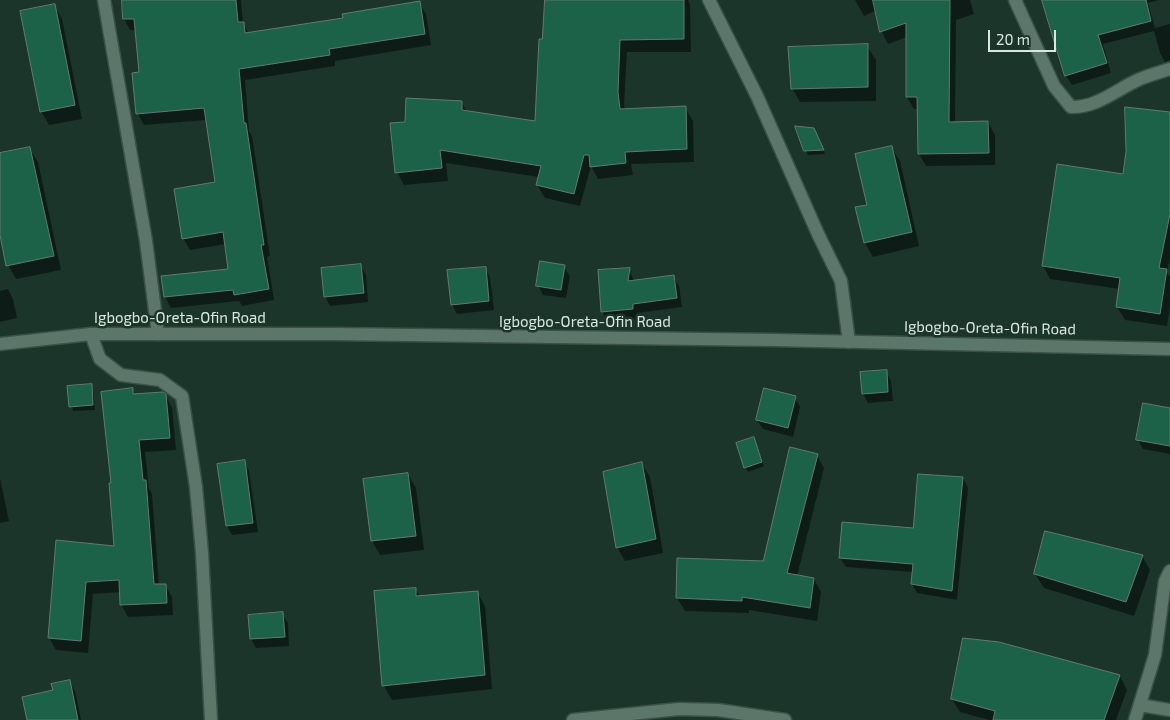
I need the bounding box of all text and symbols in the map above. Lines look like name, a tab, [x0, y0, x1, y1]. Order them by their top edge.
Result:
scale bar	[990, 20, 1058, 52]
text: 20 m	[996, 30, 1030, 48]
street label: Igbogbo-Oreta-Ofin Road	[94, 309, 266, 327]
street label: Igbogbo-Oreta-Ofin Road	[499, 313, 671, 331]
street label: Igbogbo-Oreta-Ofin Road	[904, 318, 1076, 338]

